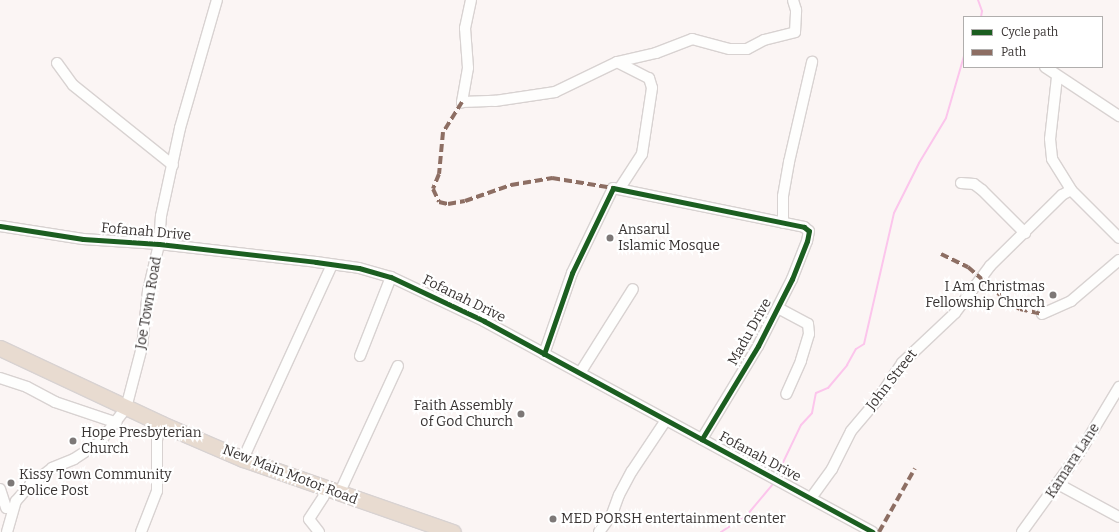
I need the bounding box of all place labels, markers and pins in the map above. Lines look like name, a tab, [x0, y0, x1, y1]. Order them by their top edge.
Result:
place label: Ansarul Islamic Mosque	[618, 222, 720, 254]
marker: Ansarul Islamic Mosque	[605, 233, 615, 243]
place label: I Am Christmas Fellowship Church	[925, 279, 1045, 312]
marker: I Am Christmas Fellowship Church	[1048, 290, 1058, 300]
place label: Faith Assembly of God Church	[414, 398, 513, 430]
marker: Faith Assembly of God Church	[516, 409, 526, 419]
place label: Hope Presbyterian Church	[81, 425, 202, 458]
marker: Hope Presbyterian Church	[68, 436, 78, 446]
place label: Kissy Town Community Police Post	[19, 467, 172, 500]
marker: Kissy Town Community Police Post	[6, 478, 16, 488]
place label: MED PORSH entertainment center	[561, 511, 786, 527]
marker: MED PORSH entertainment center	[548, 514, 558, 524]

